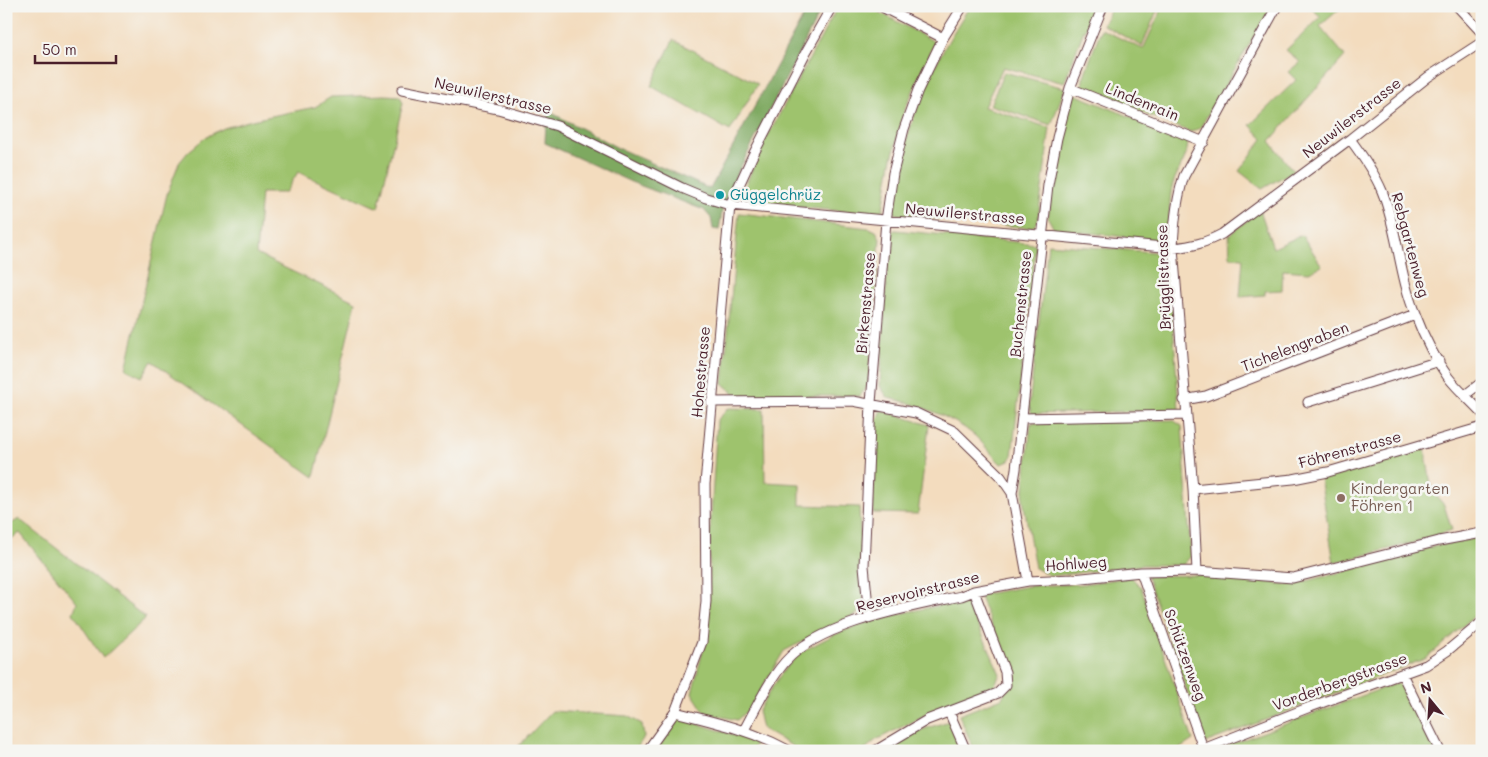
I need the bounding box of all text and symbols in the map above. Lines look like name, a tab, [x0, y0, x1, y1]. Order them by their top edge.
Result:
scale bar	[35, 32, 116, 64]
text: 50 m	[42, 39, 77, 59]
street label: Neuwilerstrasse	[433, 72, 554, 118]
street label: Neuwilerstrasse	[1298, 72, 1405, 162]
street label: Lindenrain	[1103, 77, 1182, 125]
place label: Güggelchrüz	[730, 184, 821, 204]
marker: Güggelchrüz	[714, 189, 726, 201]
street label: Rebgartenweg	[1387, 190, 1435, 300]
street label: Neuwilerstrasse	[904, 198, 1026, 228]
street label: Brügglistrasse	[1151, 224, 1175, 330]
street label: Buchenstrasse	[1004, 250, 1036, 358]
street label: Birkenstrasse	[851, 251, 879, 354]
street label: Tichelengraben	[1238, 316, 1351, 376]
street label: Hohestrasse	[686, 325, 714, 419]
street label: Föhrenstrasse	[1296, 426, 1403, 472]
place label: Kindergarten Föhren 1	[1351, 478, 1449, 515]
marker: Kindergarten Föhren 1	[1335, 492, 1347, 504]
street label: Hohlweg	[1045, 551, 1108, 575]
street label: Reservoirstrasse	[854, 566, 982, 616]
street label: Schützenweg	[1160, 606, 1212, 704]
street label: Vorderbergstrasse	[1269, 647, 1410, 715]
north arrow	[1406, 674, 1456, 724]
text: N	[1418, 676, 1434, 698]

